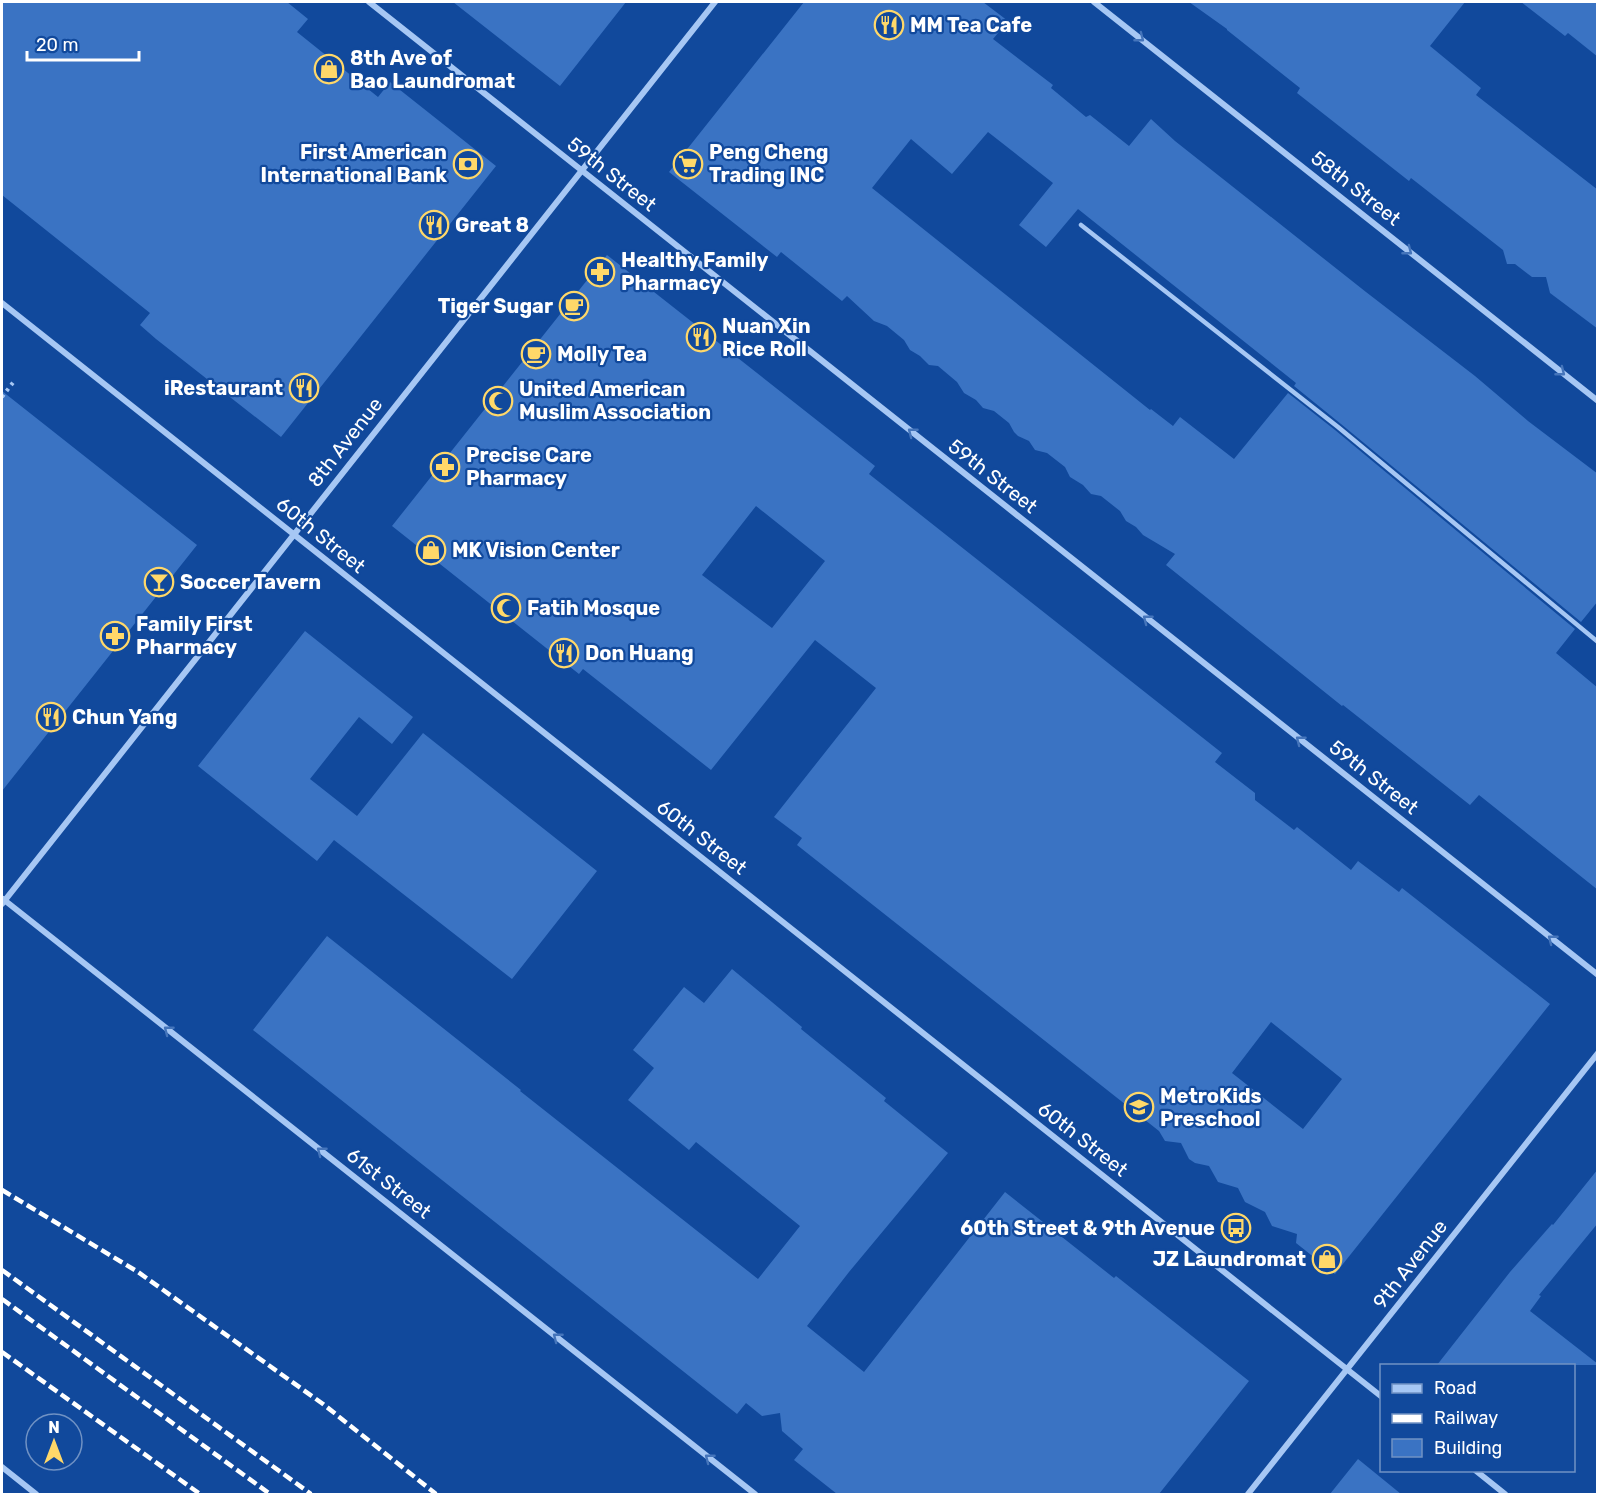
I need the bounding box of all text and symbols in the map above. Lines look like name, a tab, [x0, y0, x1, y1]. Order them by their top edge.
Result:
restaurant icon: MM Tea Cafe	[873, 9, 905, 41]
place label: MM Tea Cafe	[910, 13, 1032, 37]
scale bar	[27, 24, 140, 62]
one-way arrow	[1133, 30, 1144, 41]
text: 20 m	[36, 34, 78, 56]
place label: 8th Ave of Bao Laundromat	[350, 46, 515, 93]
shop icon: 8th Ave of Bao Laundromat	[313, 53, 345, 85]
street label: 59th Street	[563, 132, 661, 216]
place label: First American International Bank	[261, 140, 447, 187]
place label: Peng Cheng Trading INC	[709, 140, 829, 187]
street label: 58th Street	[1306, 146, 1406, 231]
bank icon: First American International Bank	[452, 148, 484, 180]
supermarket icon: Peng Cheng Trading INC	[672, 148, 704, 180]
restaurant icon: Great 8	[418, 209, 450, 241]
place label: Great 8	[455, 213, 529, 237]
one-way arrow	[1401, 243, 1412, 254]
place label: Healthy Family Pharmacy	[621, 248, 768, 295]
pharmacy icon: Healthy Family Pharmacy	[584, 256, 616, 288]
cafe icon: Tiger Sugar	[558, 290, 590, 322]
place label: Tiger Sugar	[438, 294, 553, 318]
place label: Nuan Xin Rice Roll	[722, 314, 811, 361]
restaurant icon: Nuan Xin Rice Roll	[685, 321, 717, 353]
cafe icon: Molly Tea	[520, 338, 552, 370]
place label: Molly Tea	[557, 342, 647, 366]
one-way arrow	[1554, 364, 1565, 375]
restaurant icon: iRestaurant	[288, 372, 320, 404]
place label: iRestaurant	[164, 376, 283, 400]
place label: United American Muslim Association	[519, 377, 711, 424]
mosque icon: United American Muslim Association	[482, 385, 514, 417]
street label: 8th Avenue	[303, 392, 387, 492]
one-way arrow	[908, 429, 919, 440]
street label: 59th Street	[944, 434, 1042, 518]
place label: Precise Care Pharmacy	[466, 443, 592, 490]
pharmacy icon: Precise Care Pharmacy	[429, 451, 461, 483]
street label: 60th Street	[272, 492, 370, 578]
shop icon: MK Vision Center	[415, 534, 447, 566]
place label: MK Vision Center	[452, 538, 620, 562]
bar icon: Soccer Tavern	[143, 566, 175, 598]
place label: Soccer Tavern	[180, 570, 321, 594]
mosque icon: Fatih Mosque	[490, 592, 522, 624]
place label: Fatih Mosque	[527, 596, 660, 620]
place label: Family First Pharmacy	[136, 612, 253, 659]
one-way arrow	[1143, 615, 1154, 626]
pharmacy icon: Family First Pharmacy	[99, 620, 131, 652]
restaurant icon: Don Huang	[548, 637, 580, 669]
place label: Don Huang	[585, 641, 694, 665]
restaurant icon: Chun Yang	[35, 701, 67, 733]
place label: Chun Yang	[72, 705, 177, 729]
street label: 59th Street	[1325, 735, 1423, 819]
one-way arrow	[1296, 736, 1307, 747]
street label: 60th Street	[652, 794, 752, 880]
one-way arrow	[1547, 936, 1558, 947]
one-way arrow	[164, 1026, 175, 1037]
place label: MetroKids Preschool	[1160, 1084, 1262, 1131]
school or university icon: MetroKids Preschool	[1123, 1091, 1155, 1123]
street label: 60th Street	[1033, 1096, 1133, 1182]
street label: 61st Street	[342, 1142, 436, 1224]
one-way arrow	[317, 1147, 328, 1158]
bus stop icon: 60th Street & 9th Avenue	[1220, 1212, 1252, 1244]
street label: 9th Avenue	[1368, 1215, 1452, 1313]
place label: 60th Street & 9th Avenue	[960, 1216, 1215, 1240]
shop icon: JZ Laundromat	[1311, 1243, 1343, 1275]
place label: JZ Laundromat	[1153, 1247, 1306, 1271]
one-way arrow	[552, 1334, 563, 1345]
legend	[1380, 1364, 1575, 1472]
text: Road	[1434, 1377, 1477, 1399]
text: Railway	[1434, 1407, 1498, 1429]
north arrow	[24, 1412, 84, 1472]
text: N	[48, 1418, 60, 1437]
text: Building	[1434, 1437, 1502, 1459]
one-way arrow	[705, 1455, 716, 1466]

